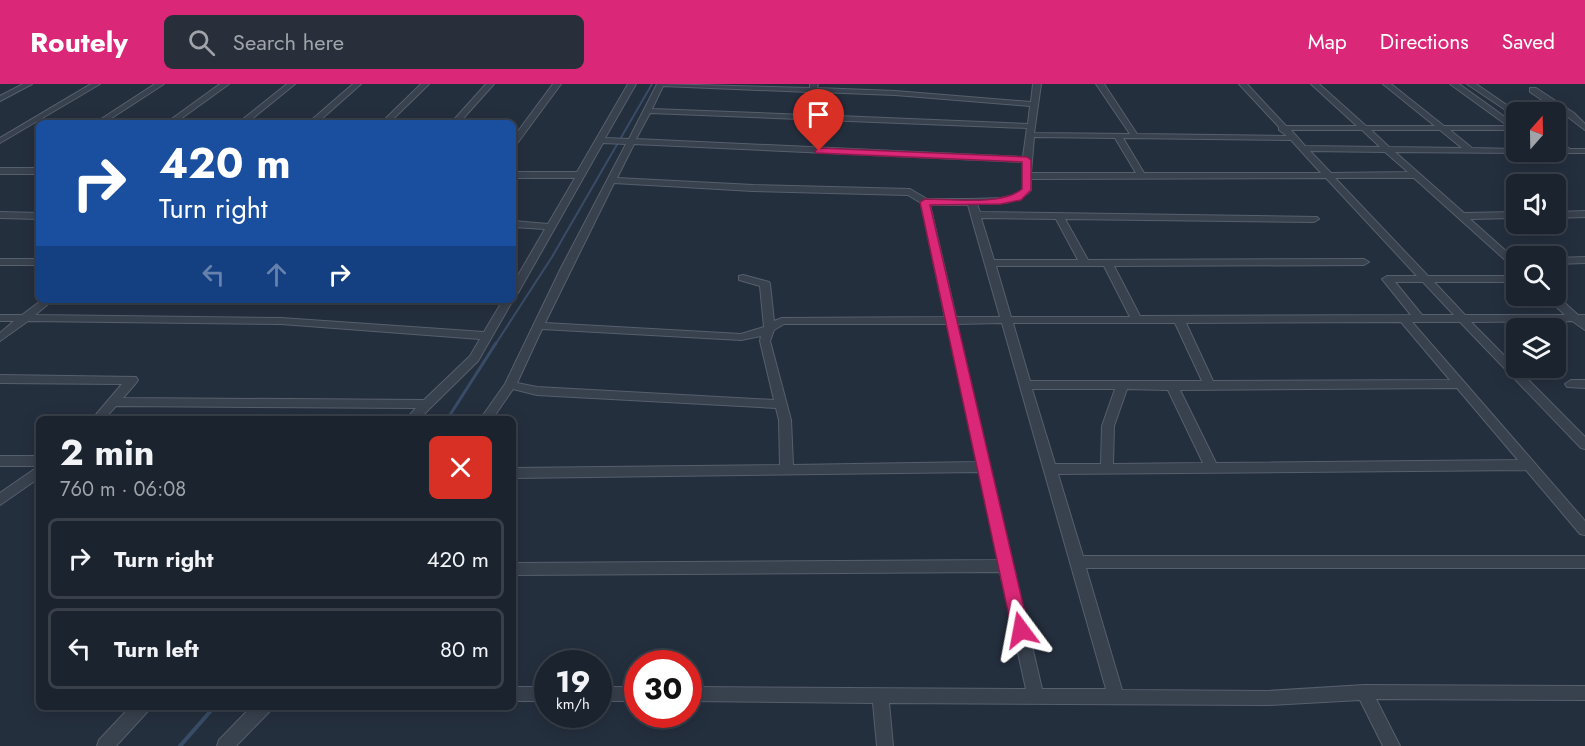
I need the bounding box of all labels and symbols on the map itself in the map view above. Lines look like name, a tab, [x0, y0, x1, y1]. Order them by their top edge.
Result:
pin	[793, 89, 844, 151]
north arrow	[1506, 102, 1566, 162]
position arrow	[989, 598, 1053, 662]
speed limit sign: 30	[624, 650, 702, 728]

